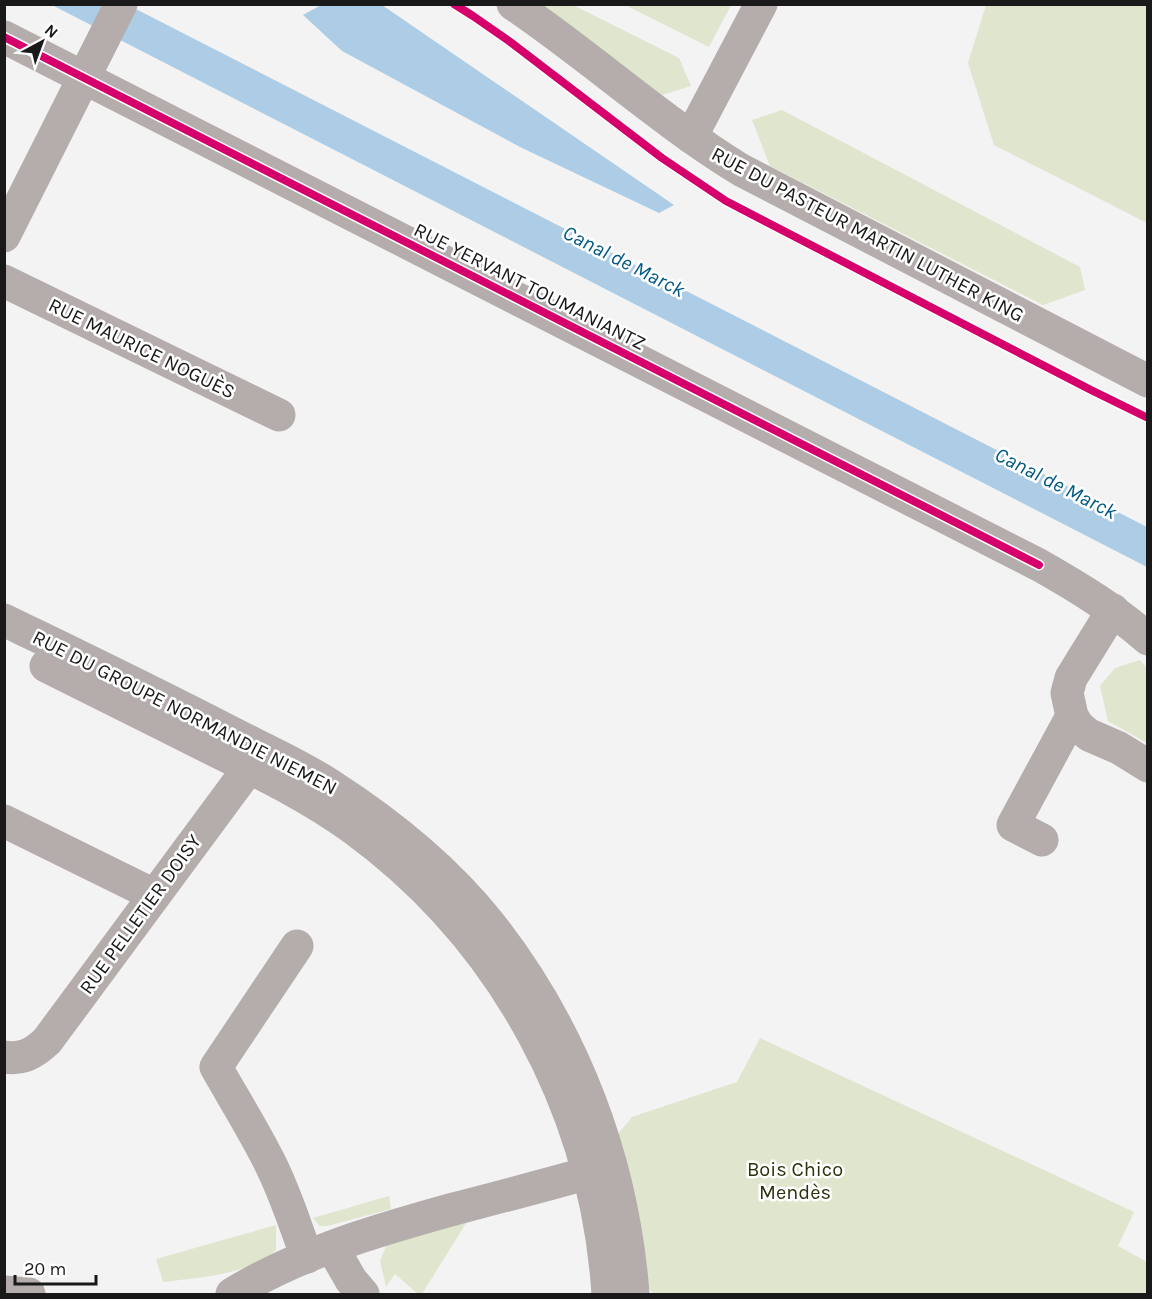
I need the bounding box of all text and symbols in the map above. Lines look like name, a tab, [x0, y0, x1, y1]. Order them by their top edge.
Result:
north arrow	[12, 12, 72, 72]
text: N	[41, 20, 62, 42]
street label: RUE DU PASTEUR MARTIN LUTHER KING	[708, 142, 1028, 327]
street label: RUE YERVANT TOUMANIANTZ	[410, 218, 649, 355]
water label: Canal de Marck	[559, 220, 689, 302]
street label: RUE MAURICE NOGUÈS	[45, 292, 239, 404]
water label: Canal de Marck	[991, 442, 1121, 524]
street label: RUE DU GROUPE NORMANDIE NIEMEN	[29, 625, 341, 800]
street label: RUE PELLETIER DOISY	[75, 830, 206, 999]
park label: Bois Chico Mendès	[747, 1158, 843, 1204]
scale bar	[15, 1248, 96, 1286]
text: 20 m	[24, 1258, 66, 1280]

